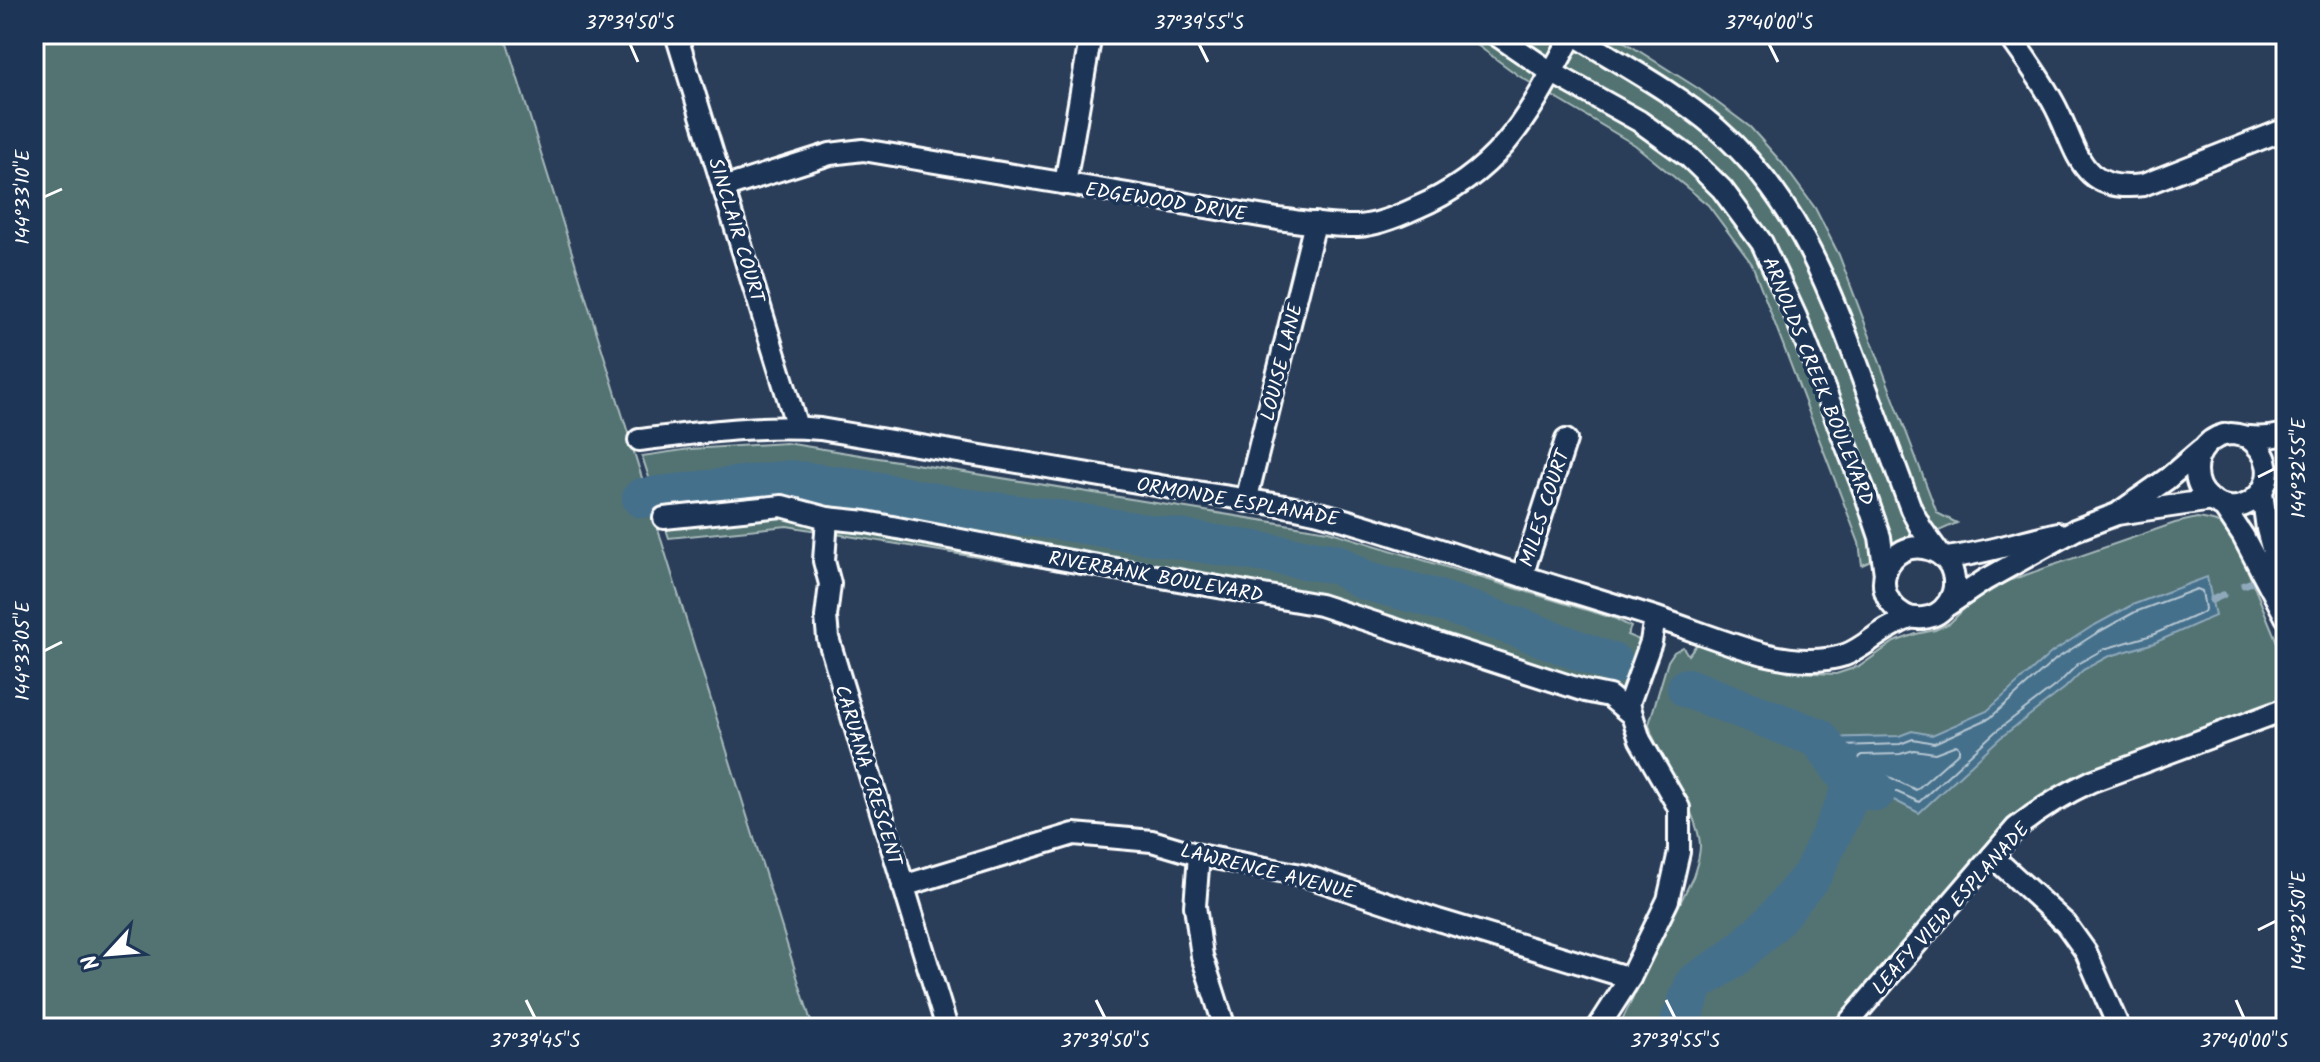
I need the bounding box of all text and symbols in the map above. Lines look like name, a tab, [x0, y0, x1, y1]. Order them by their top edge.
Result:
text: 37°39'50"S	[585, 8, 675, 40]
text: 37°39'55"S	[1154, 8, 1244, 40]
text: 37°40'00"S	[1725, 8, 1814, 40]
text: 144°33'10"E	[8, 148, 40, 245]
street label: SINCLAIR COURT	[698, 154, 773, 309]
street label: EDGEWOOD DRIVE	[1083, 174, 1250, 232]
street label: ARNOLDS CREEK BOULEVARD	[1752, 252, 1882, 511]
street label: LOUISE LANE	[1253, 299, 1313, 425]
text: 144°32'55"E	[2284, 416, 2316, 518]
street label: MILES COURT	[1512, 444, 1581, 571]
street label: ORMONDE ESPLANADE	[1134, 469, 1343, 537]
street label: RIVERBANK BOULEVARD	[1046, 543, 1265, 613]
text: 144°33'05"E	[8, 600, 40, 701]
street label: CARUANA CRESCENT	[824, 681, 910, 872]
street label: LEAFY VIEW ESPLANADE	[1865, 815, 2039, 1003]
street label: LAWRENCE AVENUE	[1177, 836, 1360, 910]
text: 144°32'50"E	[2284, 870, 2316, 971]
north arrow	[68, 914, 148, 994]
text: N	[73, 948, 111, 976]
text: 37°39'45"S	[490, 1026, 581, 1058]
text: 37°39'50"S	[1060, 1026, 1150, 1058]
text: 37°39'55"S	[1630, 1026, 1720, 1058]
text: 37°40'00"S	[2200, 1026, 2289, 1058]

